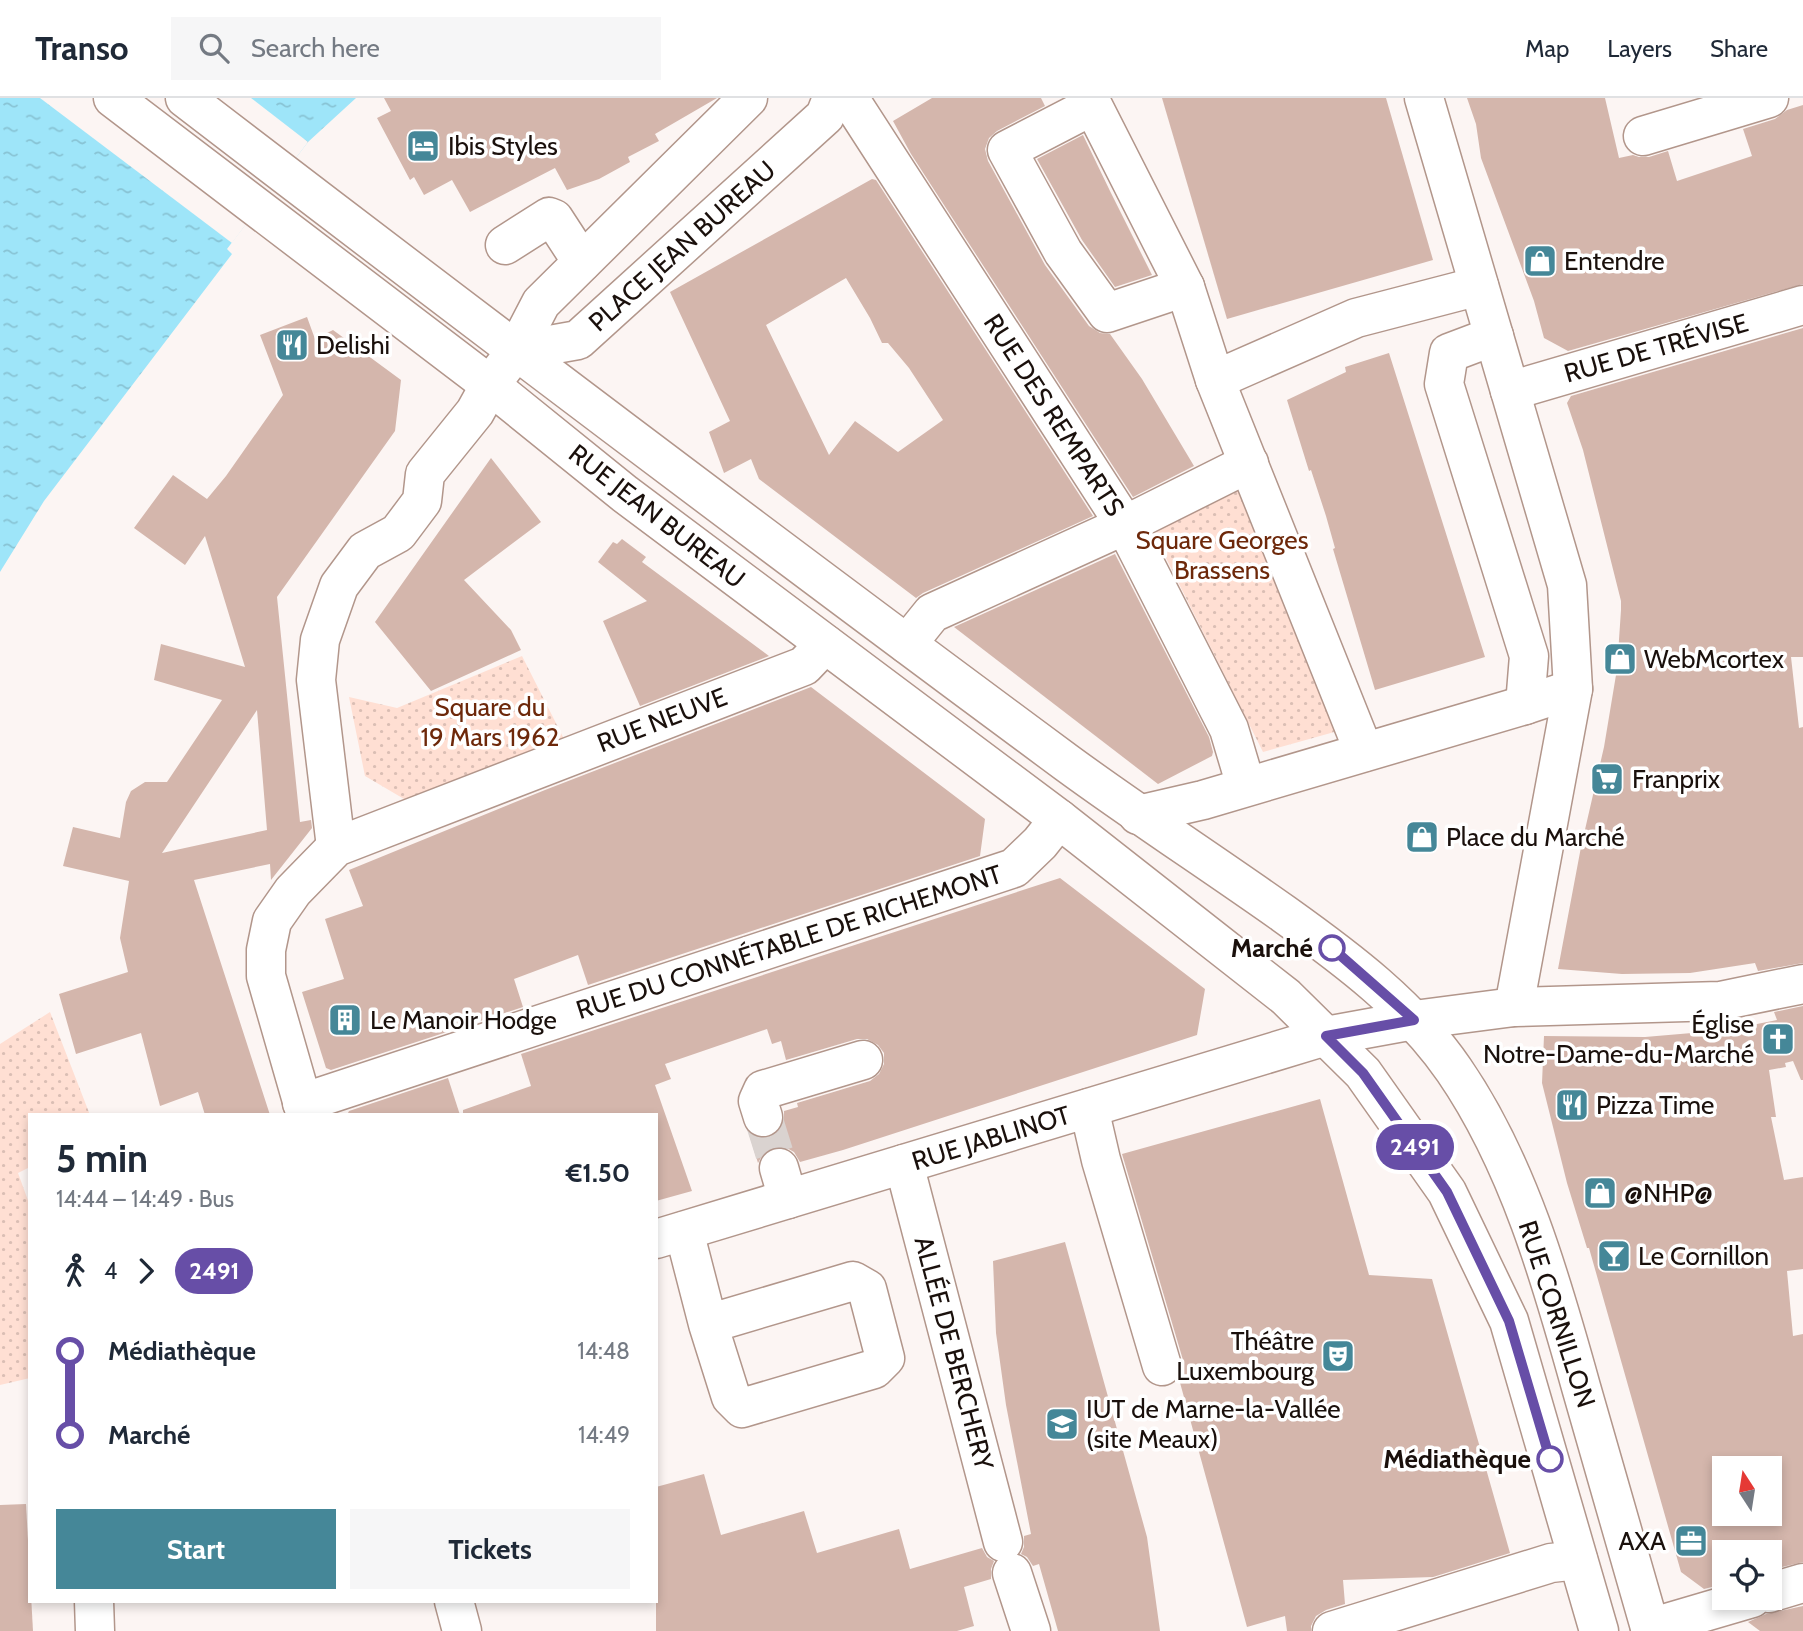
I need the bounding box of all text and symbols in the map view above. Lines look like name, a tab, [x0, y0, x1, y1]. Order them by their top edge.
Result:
search box	[171, 17, 661, 80]
text: Transo	[35, 28, 129, 68]
icon: search	[195, 29, 233, 67]
text: Search here	[251, 32, 380, 64]
text: Map	[1525, 34, 1569, 63]
text: Layers	[1607, 34, 1672, 63]
text: Share	[1710, 34, 1768, 63]
hotel icon: Ibis Styles	[404, 127, 442, 165]
place label: Ibis Styles	[448, 130, 558, 162]
street label: PLACE JEAN BUREAU	[582, 154, 782, 338]
shop icon: Entendre	[1521, 242, 1559, 280]
place label: Entendre	[1564, 245, 1665, 277]
street label: RUE DE TRÉVISE	[1560, 306, 1752, 390]
street label: RUE DES REMPARTS	[977, 308, 1131, 522]
restaurant icon: Delishi	[273, 326, 311, 364]
place label: Delishi	[316, 329, 390, 361]
street label: RUE JEAN BUREAU	[563, 437, 751, 595]
park label: Square Georges Brassens	[1136, 524, 1309, 586]
shop icon: WebMcortex	[1601, 640, 1639, 678]
place label: WebMcortex	[1644, 643, 1785, 675]
street label: RUE NEUVE	[593, 681, 731, 759]
park label: Square du 19 Mars 1962	[421, 691, 560, 753]
supermarket icon: Franprix	[1588, 760, 1626, 798]
place label: Franprix	[1632, 763, 1721, 795]
shop icon: Place du Marché	[1403, 818, 1441, 856]
place label: Place du Marché	[1446, 821, 1625, 853]
street label: RUE DU CONNÉTABLE DE RICHEMONT	[572, 858, 1006, 1026]
place label: Marché	[1231, 932, 1313, 964]
marker: Marché	[1319, 935, 1345, 961]
building icon: Le Manoir Hodge	[326, 1001, 364, 1039]
place label: Le Manoir Hodge	[370, 1004, 557, 1036]
place label: Église Notre-Dame-du-Marché	[1483, 1008, 1754, 1070]
church icon: Église Notre-Dame-du-Marché	[1759, 1020, 1797, 1058]
restaurant icon: Pizza Time	[1553, 1086, 1591, 1124]
place label: Pizza Time	[1596, 1089, 1714, 1121]
street label: RUE JABLINOT	[908, 1099, 1074, 1177]
line badge: 2491	[1366, 1124, 1464, 1170]
text: 2491	[1390, 1132, 1440, 1161]
text: 5 min	[56, 1135, 148, 1182]
text: €1.50	[566, 1157, 630, 1189]
shop icon: @NHP@	[1581, 1174, 1619, 1212]
place label: @NHP@	[1624, 1177, 1713, 1209]
text: 14:44 – 14:49 · Bus	[56, 1185, 234, 1213]
street label: RUE CORNILLON	[1512, 1216, 1602, 1412]
street label: ALLÉE DE BERCHERY	[907, 1233, 1001, 1473]
bar icon: Le Cornillon	[1595, 1237, 1633, 1275]
place label: Le Cornillon	[1638, 1240, 1769, 1272]
icon: walk	[56, 1252, 94, 1290]
icon: forward	[127, 1252, 165, 1290]
text: 2491	[189, 1256, 239, 1285]
text: 4	[104, 1257, 117, 1285]
place label: Théâtre Luxembourg	[1176, 1325, 1315, 1387]
text: Médiathèque	[108, 1335, 256, 1367]
text: 14:48	[577, 1337, 630, 1365]
theatre icon: Théâtre Luxembourg	[1319, 1337, 1357, 1375]
place label: IUT de Marne-la-Vallée (site Meaux)	[1086, 1393, 1341, 1455]
school or university icon: IUT de Marne-la-Vallée (site Meaux)	[1043, 1405, 1081, 1443]
text: Marché	[108, 1419, 190, 1451]
text: 14:49	[578, 1421, 630, 1449]
place label: Médiathèque	[1383, 1443, 1531, 1475]
marker: Médiathèque	[1537, 1446, 1563, 1472]
north arrow	[1712, 1456, 1782, 1526]
map controls	[1712, 1456, 1782, 1610]
button: Start	[56, 1509, 336, 1589]
button: Tickets	[350, 1509, 630, 1589]
office icon: AXA	[1672, 1522, 1710, 1560]
place label: AXA	[1619, 1525, 1666, 1557]
button: locate	[1712, 1540, 1782, 1610]

